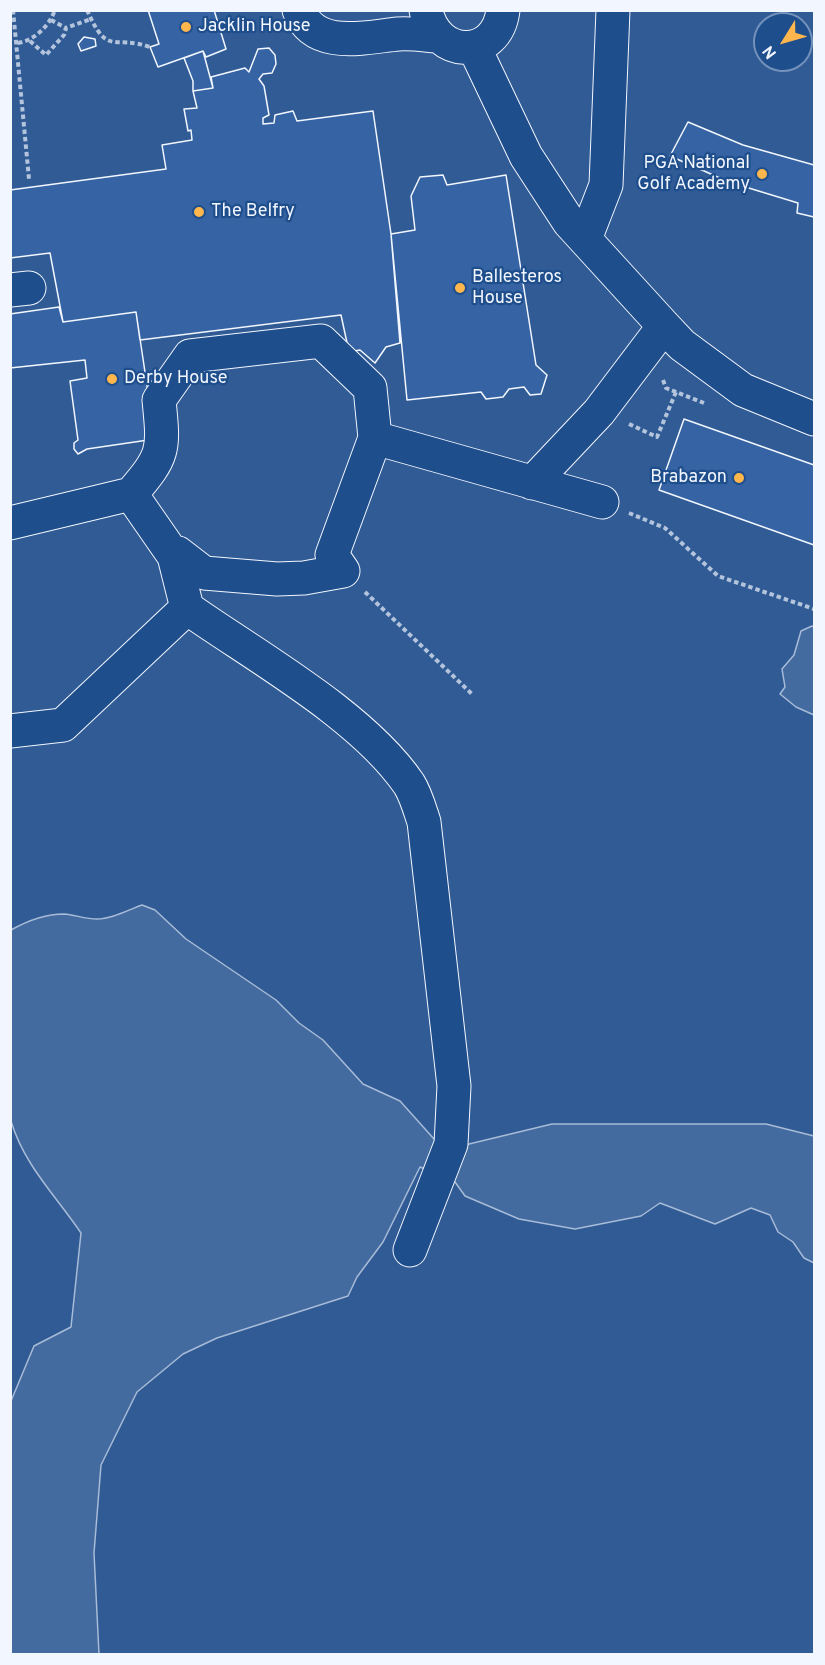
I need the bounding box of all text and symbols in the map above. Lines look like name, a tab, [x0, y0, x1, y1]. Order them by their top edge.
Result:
north arrow	[753, 12, 813, 72]
place label: Jacklin House	[198, 16, 311, 38]
marker: Jacklin House	[179, 20, 193, 34]
text: N	[759, 41, 782, 62]
place label: PGA National Golf Academy	[637, 153, 750, 195]
marker: PGA National Golf Academy	[755, 167, 769, 181]
place label: The Belfry	[211, 201, 295, 223]
marker: The Belfry	[192, 205, 206, 219]
place label: Ballesteros House	[472, 267, 562, 310]
marker: Ballesteros House	[453, 281, 467, 295]
place label: Derby House	[124, 368, 227, 390]
marker: Derby House	[105, 372, 119, 386]
place label: Brabazon	[650, 467, 727, 489]
marker: Brabazon	[732, 471, 746, 485]

